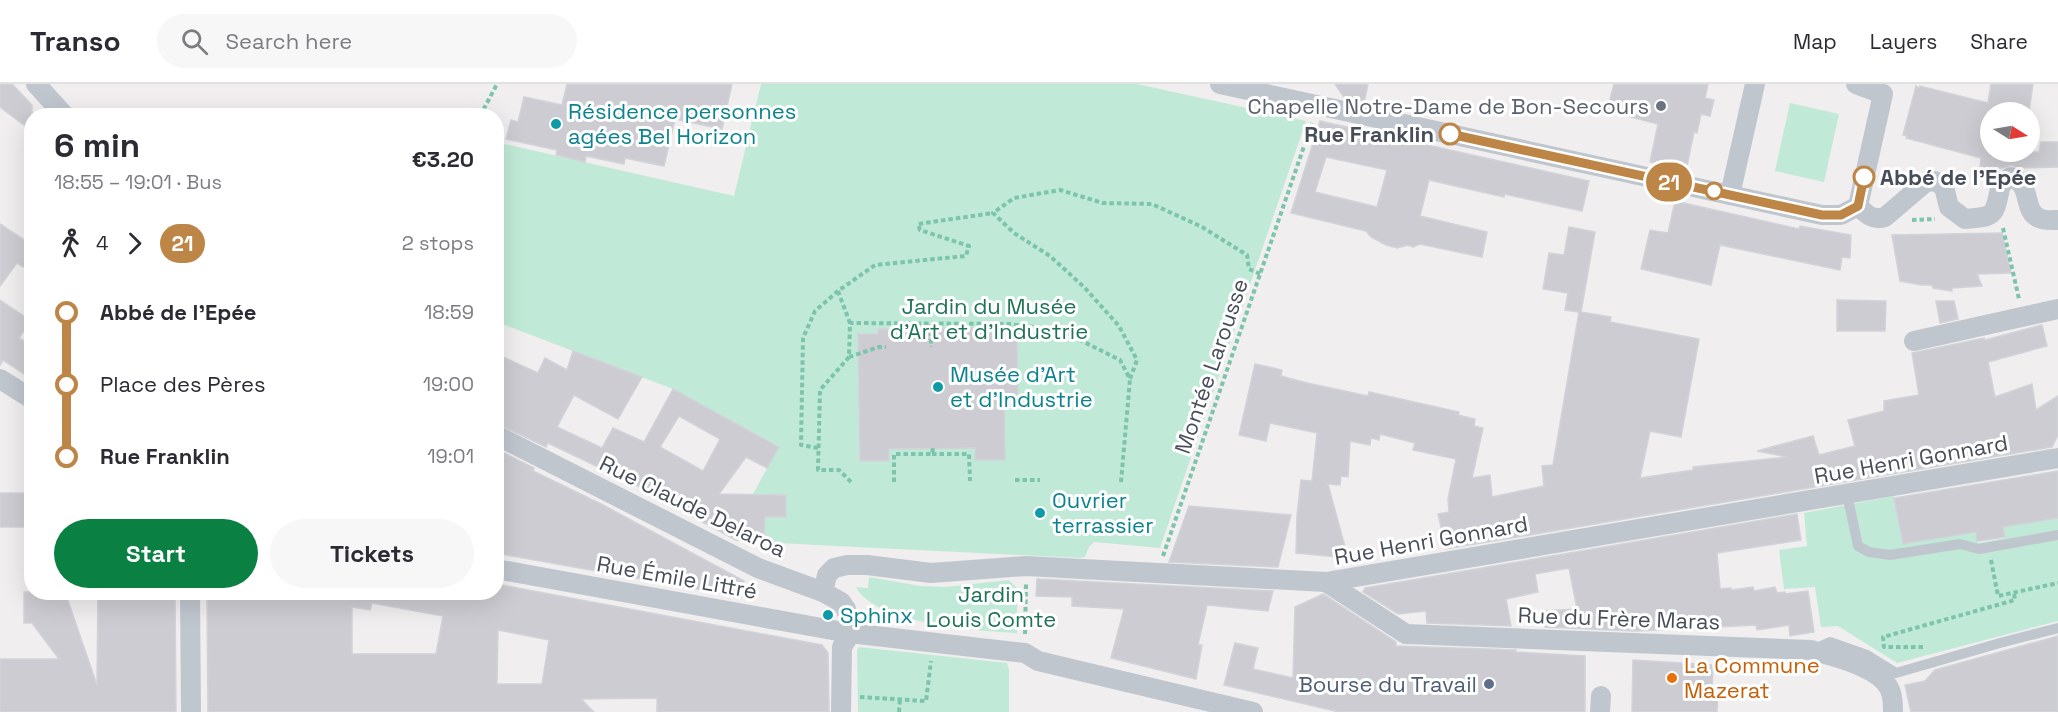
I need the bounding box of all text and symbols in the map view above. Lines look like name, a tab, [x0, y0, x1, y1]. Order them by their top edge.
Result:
search box	[157, 14, 577, 68]
text: Transo	[30, 23, 121, 59]
icon: search	[178, 25, 211, 58]
text: Search here	[226, 27, 352, 55]
text: Map	[1793, 28, 1837, 55]
text: Layers	[1870, 28, 1937, 55]
text: Share	[1970, 28, 2028, 55]
place label: Chapelle Notre-Dame de Bon-Secours	[1248, 92, 1649, 120]
place label: Résidence personnes agées Bel Horizon	[568, 97, 796, 150]
marker: Chapelle Notre-Dame de Bon-Secours	[1654, 99, 1668, 113]
north arrow	[1980, 102, 2040, 162]
map controls	[1980, 102, 2040, 162]
marker: Résidence personnes agées Bel Horizon	[549, 117, 563, 131]
place label: Rue Franklin	[1304, 120, 1434, 148]
marker: Rue Franklin	[1439, 123, 1461, 145]
text: 6 min	[54, 125, 140, 167]
text: €3.20	[412, 145, 474, 173]
line badge: 21	[1642, 162, 1696, 202]
place label: Abbé de l'Epée	[1880, 163, 2037, 191]
marker: Abbé de l'Epée	[1853, 166, 1875, 188]
text: 18:55 – 19:01 · Bus	[54, 169, 222, 195]
text: 21	[1658, 169, 1680, 196]
unlabelled marker	[1705, 182, 1723, 200]
icon: walk	[54, 227, 87, 260]
icon: forward	[118, 227, 151, 260]
text: 4	[96, 230, 109, 256]
text: 21	[172, 230, 193, 257]
text: 2 stops	[402, 230, 474, 256]
street label: Montée Larousse	[1168, 275, 1254, 457]
park label: Jardin du Musée d'Art et d'Industrie	[890, 292, 1088, 345]
text: Abbé de l'Epée	[100, 298, 257, 326]
text: 18:59	[424, 299, 474, 325]
place label: Musée d'Art et d'Industrie	[950, 360, 1093, 413]
text: Place des Pères	[100, 370, 266, 398]
text: 19:00	[423, 371, 474, 397]
marker: Musée d'Art et d'Industrie	[931, 380, 945, 394]
street label: Rue Henri Gonnard	[1812, 428, 2010, 490]
text: Rue Franklin	[100, 442, 230, 470]
text: 19:01	[427, 443, 474, 469]
street label: Rue Claude Delaroa	[595, 449, 791, 563]
place label: Ouvrier terrassier	[1052, 486, 1153, 539]
marker: Ouvrier terrassier	[1033, 506, 1047, 520]
street label: Rue Henri Gonnard	[1332, 509, 1530, 571]
button: Start	[54, 519, 258, 588]
button: Tickets	[270, 519, 474, 588]
street label: Rue Émile Littré	[595, 549, 759, 605]
park label: Jardin Louis Comte	[926, 580, 1056, 633]
street label: Rue du Frère Maras	[1517, 600, 1721, 636]
place label: Sphinx	[840, 601, 913, 629]
marker: Sphinx	[821, 608, 835, 622]
place label: La Commune Mazerat	[1684, 651, 1820, 704]
place label: Bourse du Travail	[1298, 670, 1477, 698]
marker: La Commune Mazerat	[1665, 671, 1679, 685]
marker: Bourse du Travail	[1482, 677, 1496, 691]

